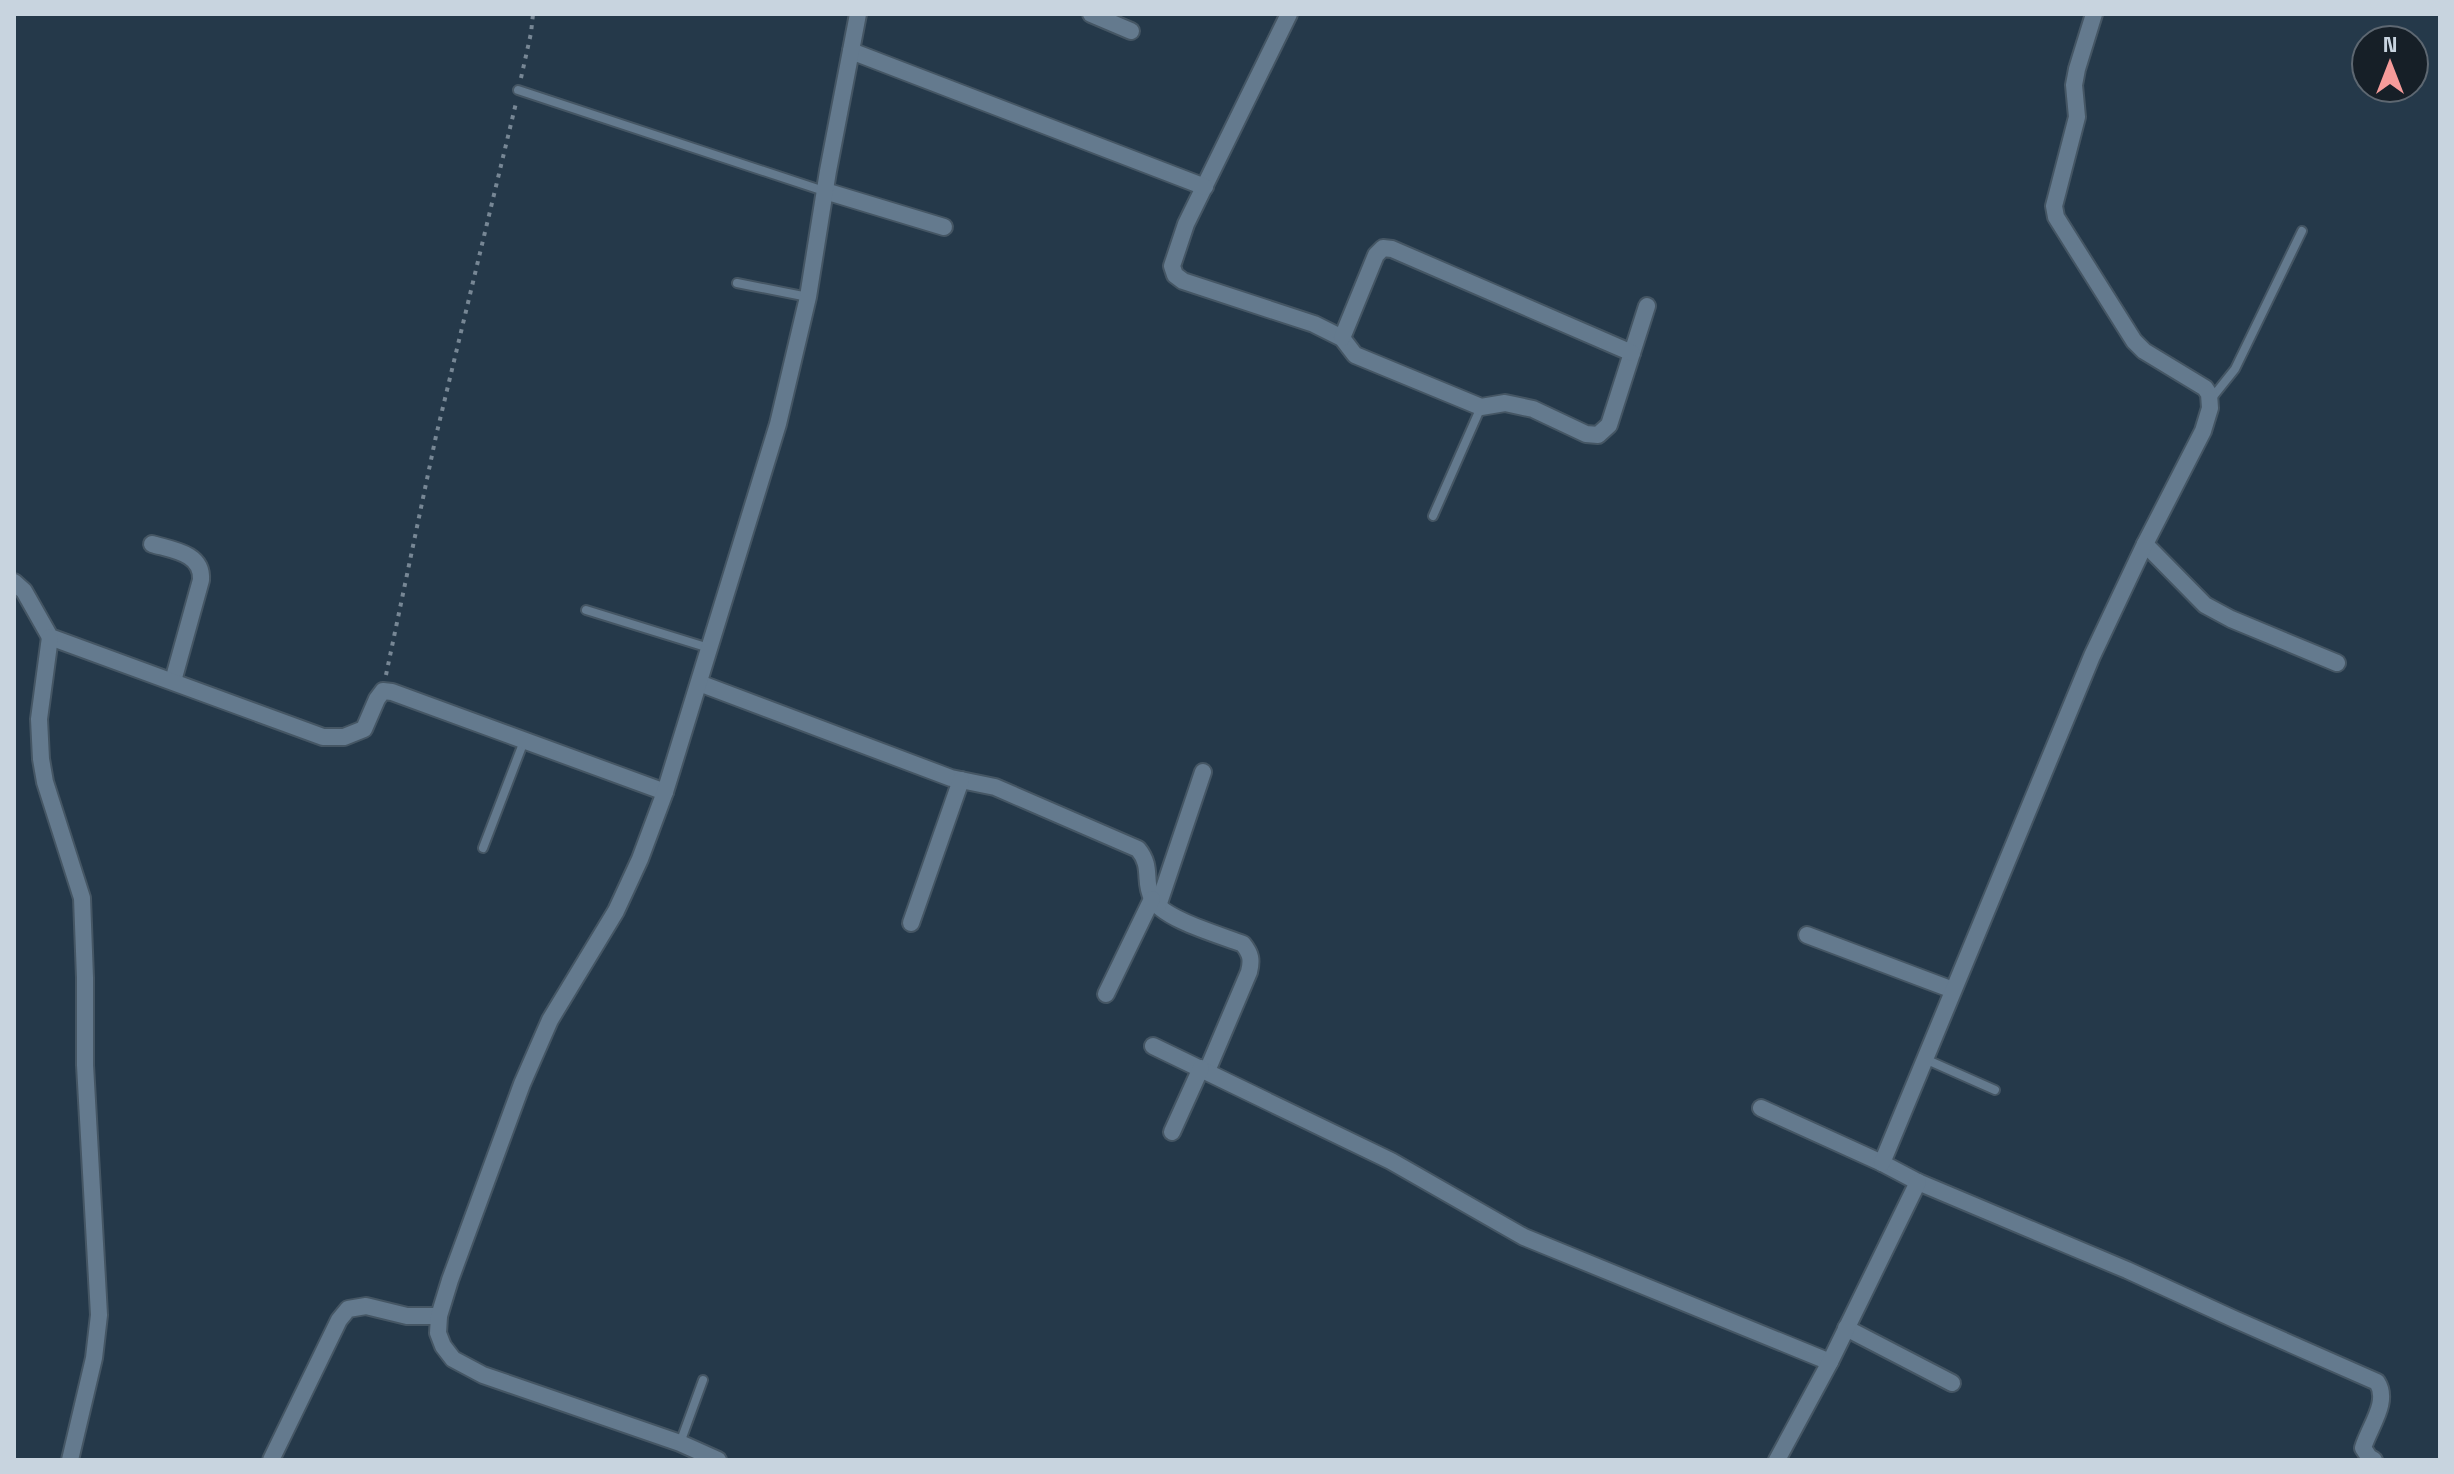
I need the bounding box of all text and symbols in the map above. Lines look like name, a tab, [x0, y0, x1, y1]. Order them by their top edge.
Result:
north arrow	[2350, 24, 2430, 104]
text: N	[2383, 30, 2397, 58]

